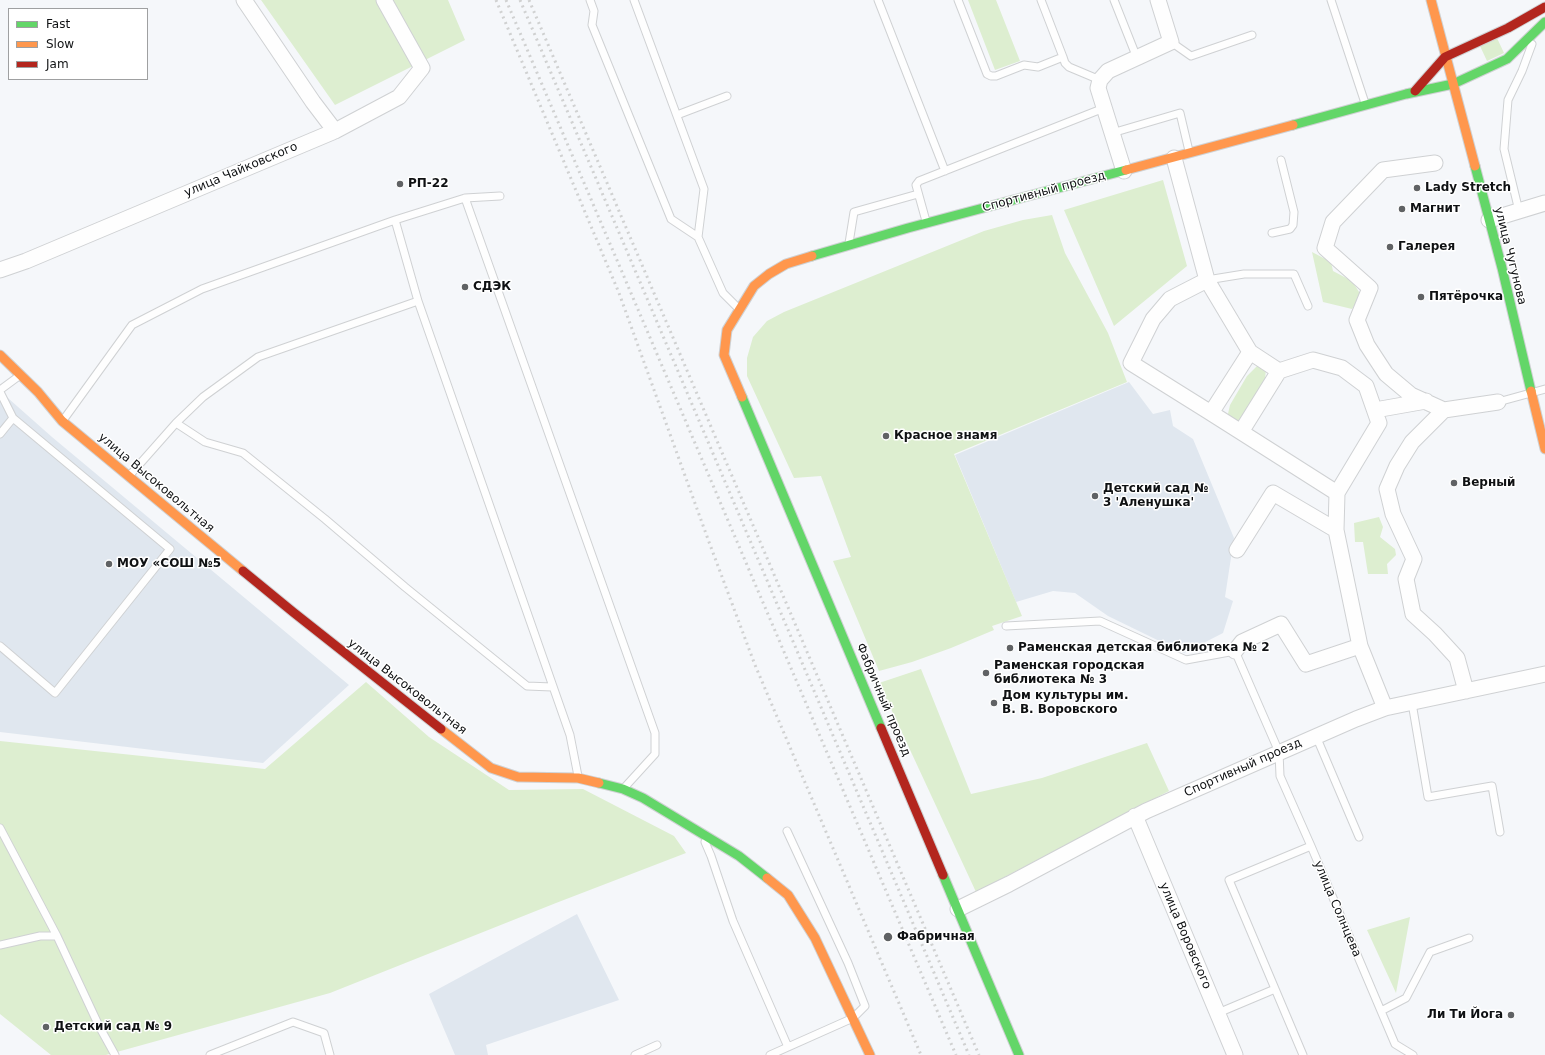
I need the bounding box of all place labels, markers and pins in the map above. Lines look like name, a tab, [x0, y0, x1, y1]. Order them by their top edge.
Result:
place label: РП-22	[408, 177, 449, 191]
marker: РП-22	[395, 179, 405, 189]
place label: Lady Stretch	[1425, 181, 1511, 195]
marker: Lady Stretch	[1412, 183, 1422, 193]
place label: Магнит	[1410, 202, 1460, 216]
marker: Магнит	[1397, 204, 1407, 214]
place label: Галерея	[1398, 240, 1455, 254]
marker: Галерея	[1385, 242, 1395, 252]
place label: СДЭК	[473, 280, 511, 294]
marker: СДЭК	[460, 282, 470, 292]
place label: Пятёрочка	[1429, 290, 1503, 304]
marker: Пятёрочка	[1416, 292, 1426, 302]
place label: Красное знамя	[894, 429, 997, 443]
marker: Красное знамя	[881, 431, 891, 441]
place label: Верный	[1462, 476, 1515, 490]
marker: Верный	[1449, 478, 1459, 488]
place label: Детский сад № 3 'Аленушка'	[1103, 482, 1209, 510]
marker: Детский сад № 3 'Аленушка'	[1090, 491, 1100, 501]
place label: МОУ «СОШ №5	[117, 557, 221, 571]
marker: МОУ «СОШ №5	[104, 559, 114, 569]
place label: Раменская детская библиотека № 2	[1018, 641, 1269, 655]
marker: Раменская детская библиотека № 2	[1005, 643, 1015, 653]
place label: Раменская городская библиотека № 3	[994, 659, 1144, 687]
marker: Раменская городская библиотека № 3	[981, 668, 991, 678]
place label: Дом культуры им. В. В. Воровского	[1002, 689, 1128, 717]
marker: Дом культуры им. В. В. Воровского	[989, 698, 999, 708]
place label: Фабричная	[897, 930, 975, 944]
marker: Фабричная	[882, 931, 894, 943]
place label: Ли Ти Йога	[1427, 1008, 1503, 1022]
marker: Ли Ти Йога	[1506, 1010, 1516, 1020]
place label: Детский сад № 9	[54, 1020, 172, 1034]
marker: Детский сад № 9	[41, 1022, 51, 1032]

